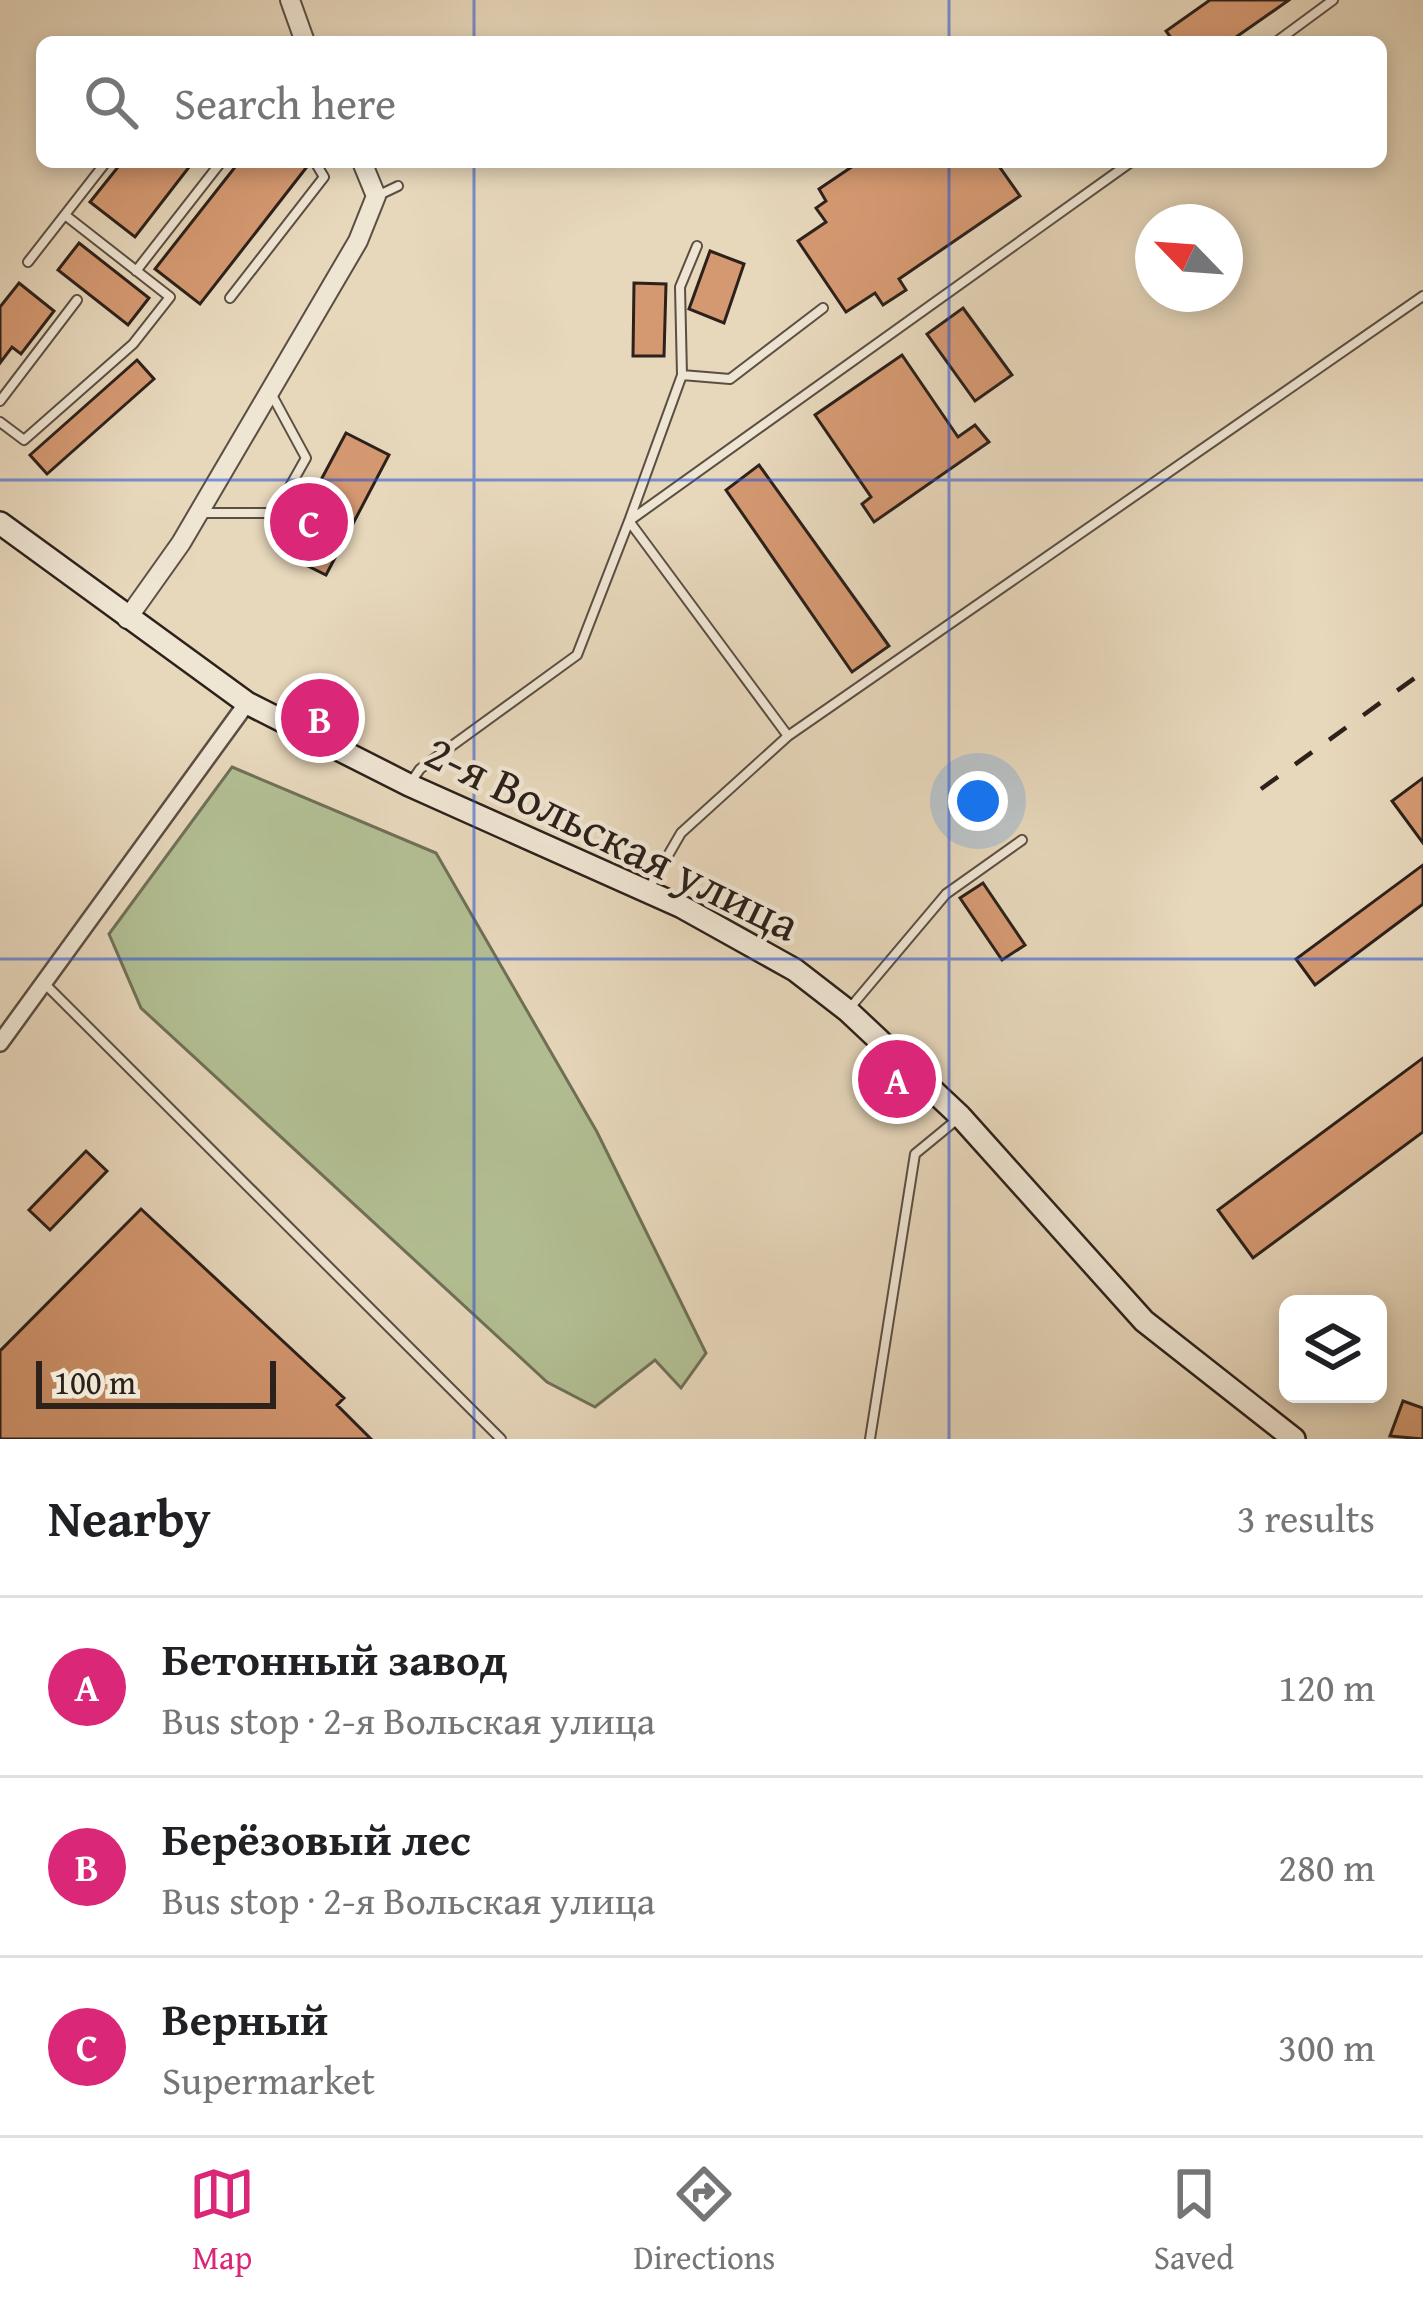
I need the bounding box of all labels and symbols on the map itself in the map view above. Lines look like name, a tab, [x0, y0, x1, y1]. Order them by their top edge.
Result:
north arrow	[1135, 204, 1243, 312]
pin: C	[270, 477, 348, 567]
pin: B	[281, 673, 359, 763]
street label: 2-я Вольская улица	[414, 715, 812, 959]
your location	[948, 771, 1008, 831]
pin: A	[858, 1034, 936, 1124]
scale bar	[36, 1355, 276, 1408]

